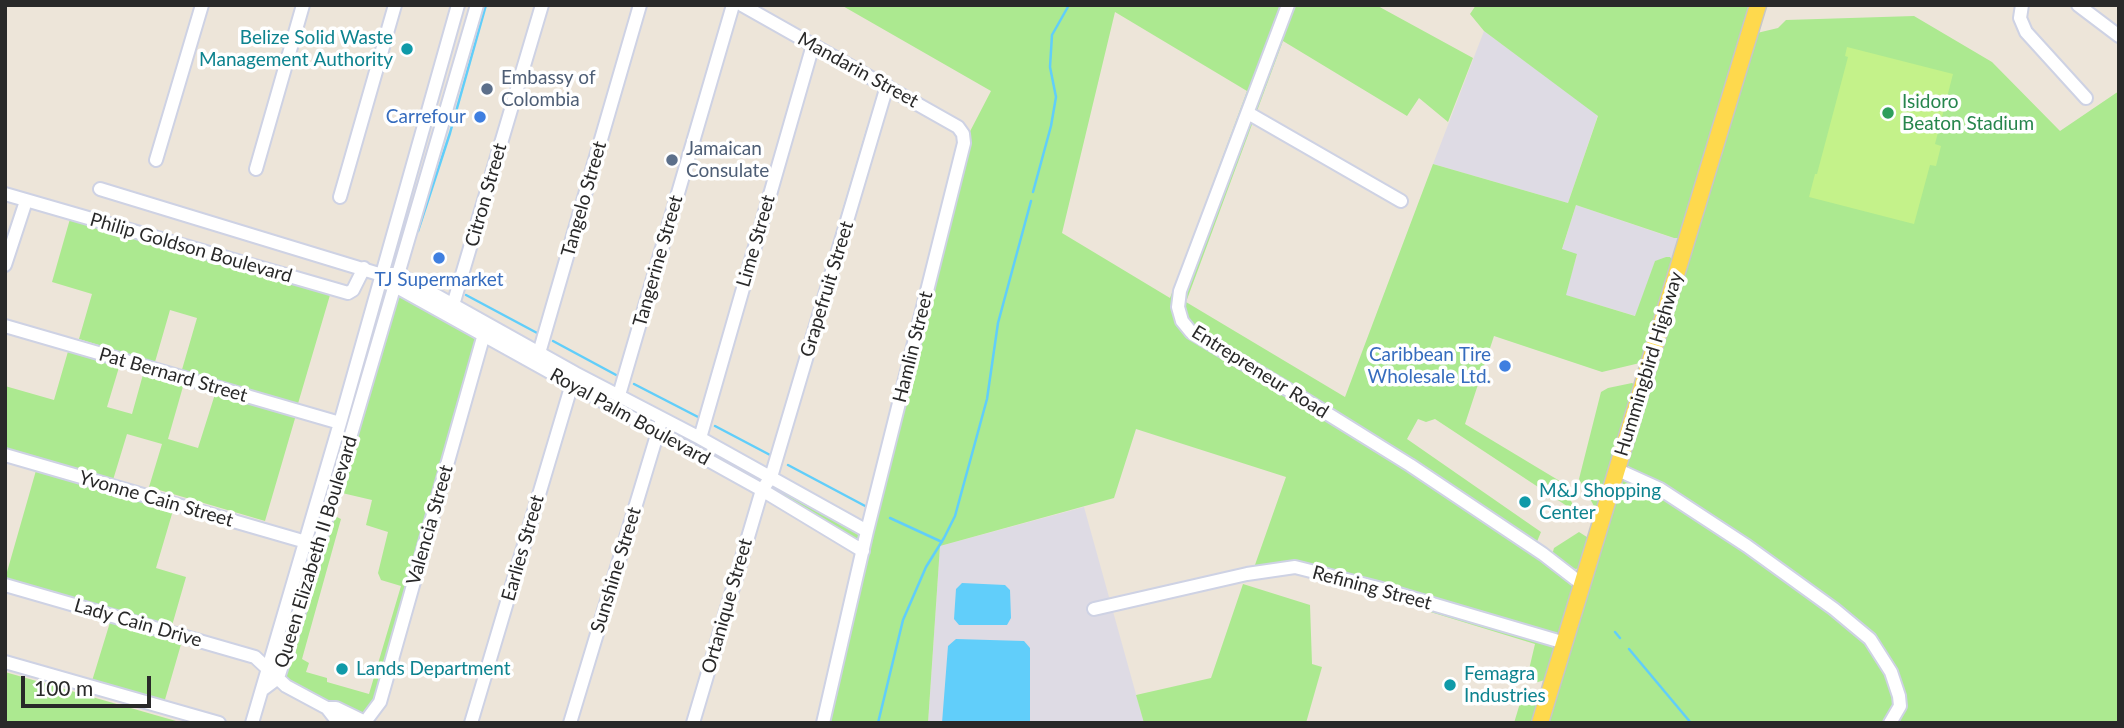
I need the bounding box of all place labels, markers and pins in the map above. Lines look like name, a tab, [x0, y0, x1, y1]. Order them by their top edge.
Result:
place label: Belize Solid Waste Management Authority	[199, 27, 393, 71]
marker: Belize Solid Waste Management Authority	[399, 41, 415, 57]
place label: Embassy of Colombia	[501, 67, 596, 111]
marker: Embassy of Colombia	[479, 81, 495, 97]
place label: Isidoro Beaton Stadium	[1902, 91, 2034, 135]
marker: Isidoro Beaton Stadium	[1880, 105, 1896, 121]
place label: Carrefour	[386, 106, 466, 128]
marker: Carrefour	[472, 109, 488, 125]
place label: Jamaican Consulate	[686, 138, 769, 182]
marker: Jamaican Consulate	[664, 152, 680, 168]
marker: TJ Supermarket	[431, 250, 447, 266]
place label: TJ Supermarket	[375, 269, 503, 291]
place label: Caribbean Tire Wholesale Ltd.	[1368, 344, 1491, 388]
marker: Caribbean Tire Wholesale Ltd.	[1497, 358, 1513, 374]
place label: M&J Shopping Center	[1539, 480, 1661, 524]
marker: M&J Shopping Center	[1517, 494, 1533, 510]
place label: Lands Department	[356, 658, 511, 680]
marker: Lands Department	[334, 661, 350, 677]
place label: Femagra Industries	[1464, 663, 1546, 707]
marker: Femagra Industries	[1442, 677, 1458, 693]

